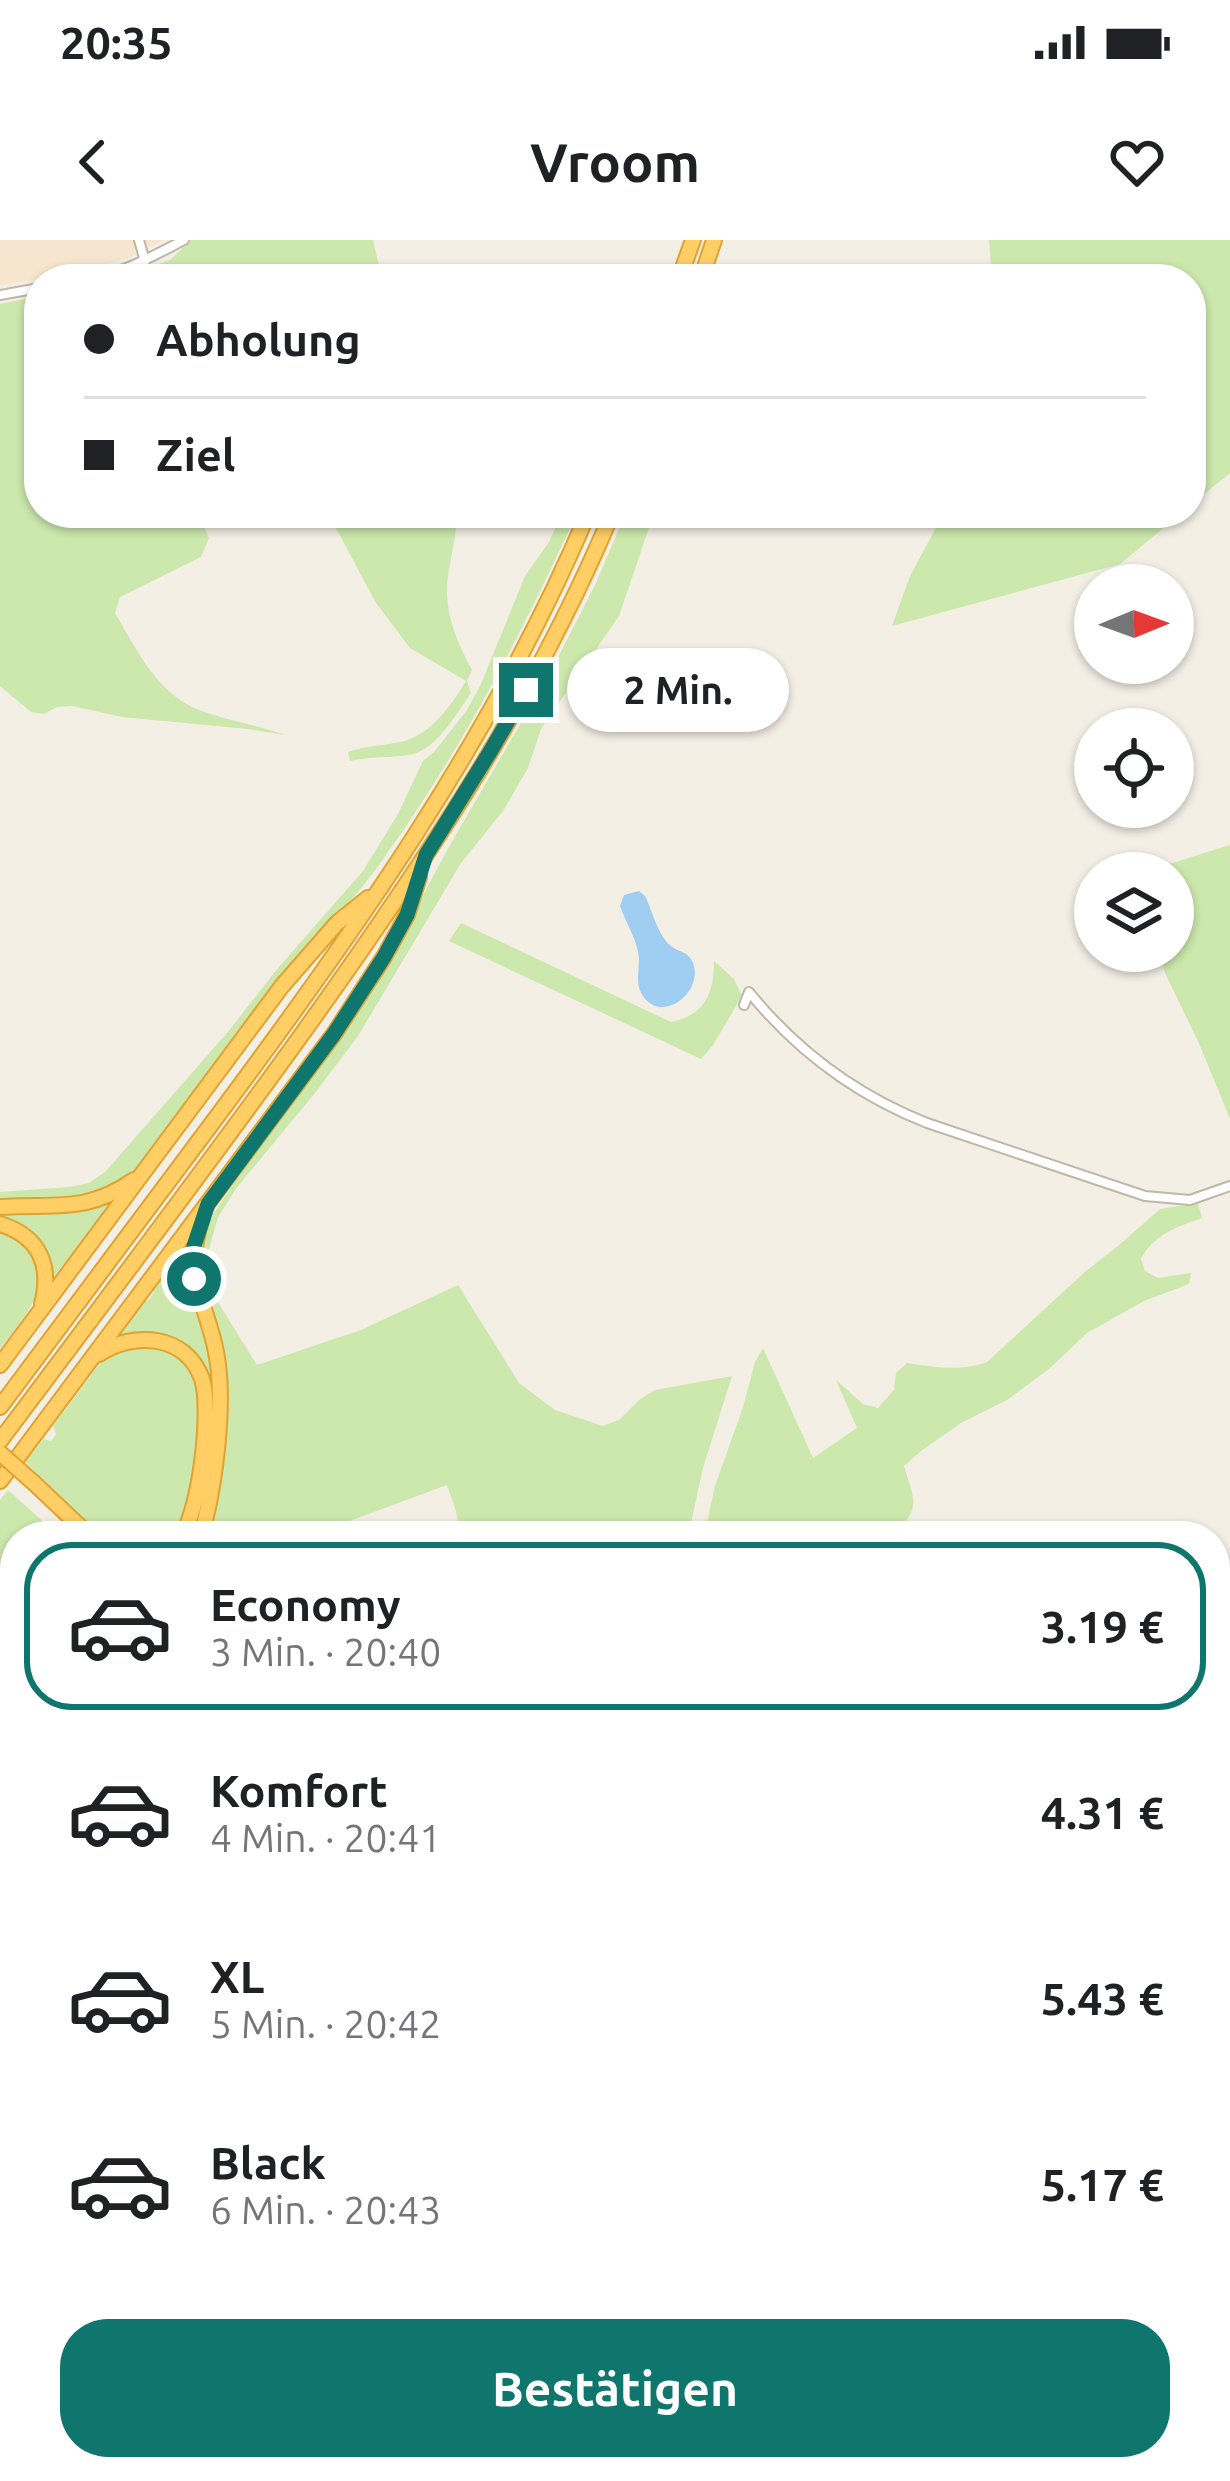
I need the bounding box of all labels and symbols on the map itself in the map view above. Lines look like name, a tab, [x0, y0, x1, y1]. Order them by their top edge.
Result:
north arrow	[1074, 564, 1194, 684]
callout: 2 Min.	[568, 648, 790, 732]
route end	[499, 663, 553, 717]
route start	[167, 1252, 221, 1306]

